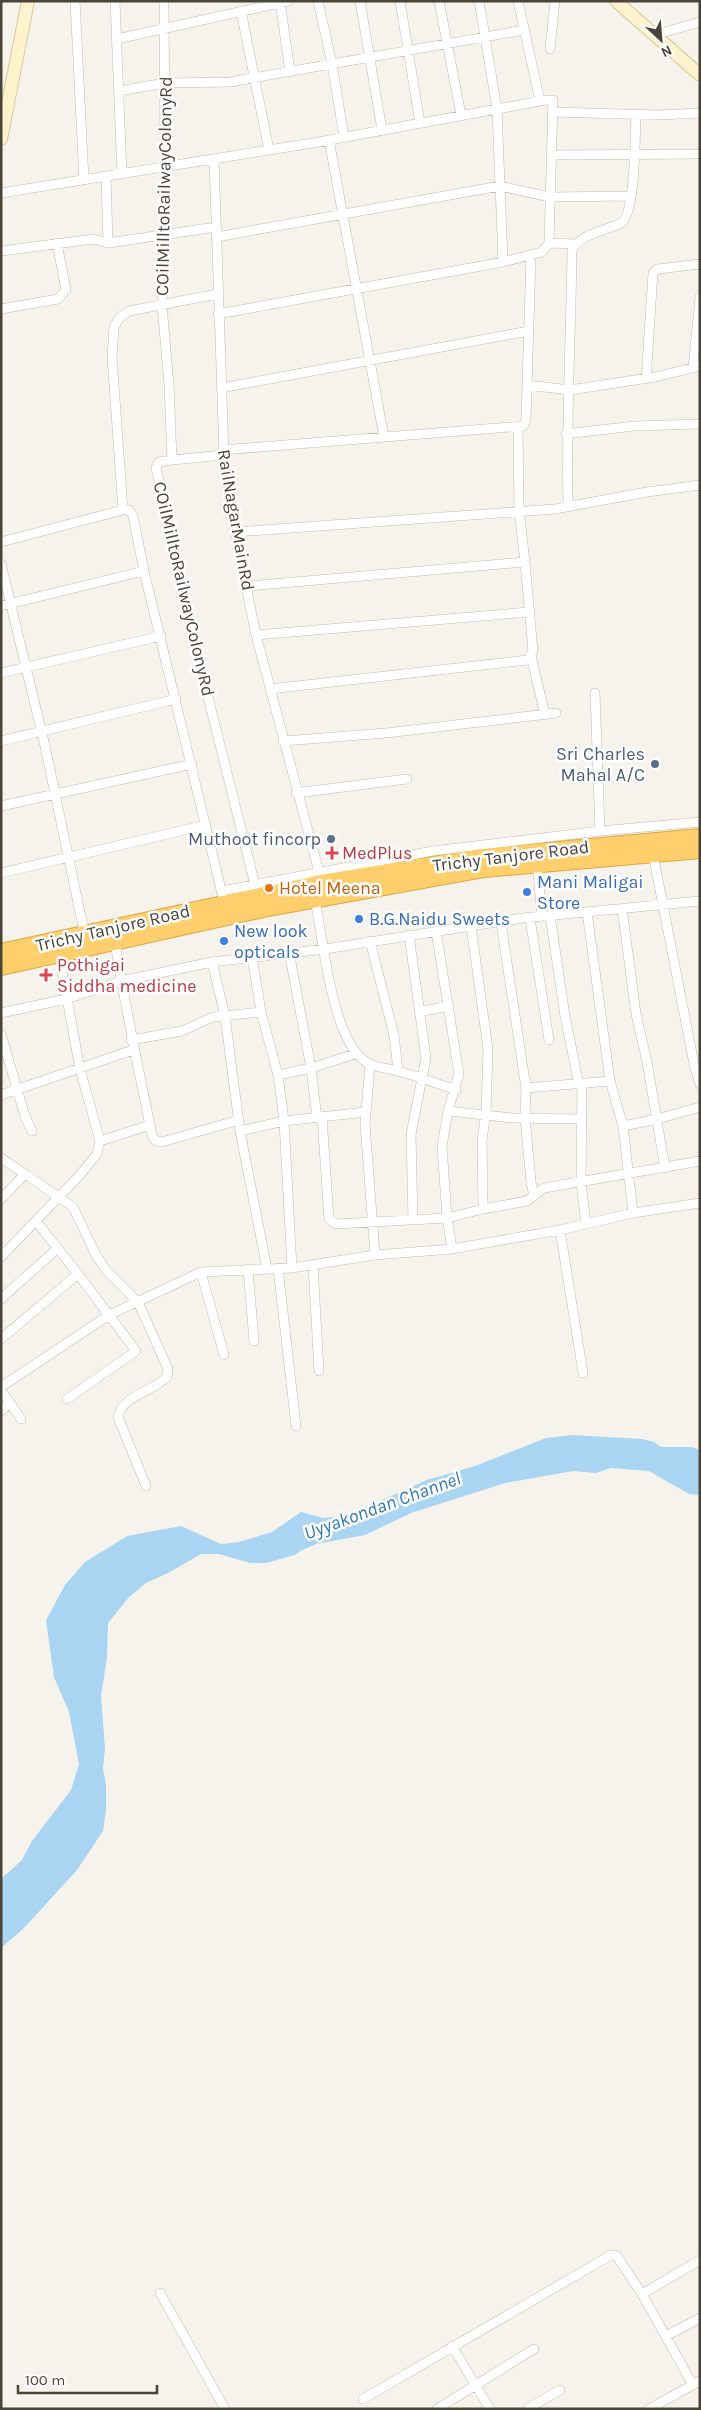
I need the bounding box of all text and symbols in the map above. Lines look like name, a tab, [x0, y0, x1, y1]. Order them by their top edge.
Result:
north arrow	[636, 15, 686, 65]
text: N	[658, 41, 675, 61]
street label: COilMilltoRailwayColonyRd	[151, 76, 177, 296]
street label: RailNagarMainRd	[213, 448, 259, 592]
street label: COilMilltoRailwayColonyRd	[149, 479, 219, 699]
place label: Sri Charles Mahal A/C	[556, 743, 645, 786]
marker: Sri Charles Mahal A/C	[649, 758, 661, 770]
place label: Muthoot fincorp	[188, 828, 321, 850]
marker: Muthoot fincorp	[325, 833, 337, 845]
street label: Trichy Tanjore Road	[431, 835, 591, 877]
place label: MedPlus	[342, 842, 413, 864]
marker: MedPlus	[326, 847, 338, 859]
place label: Mani Maligai Store	[537, 871, 644, 914]
place label: Hotel Meena	[279, 877, 381, 899]
marker: Hotel Meena	[263, 882, 275, 894]
marker: Mani Maligai Store	[521, 886, 533, 898]
street label: Trichy Tanjore Road	[34, 900, 192, 956]
place label: B.G.Naidu Sweets	[369, 908, 510, 930]
marker: B.G.Naidu Sweets	[353, 913, 365, 925]
place label: New look opticals	[234, 920, 308, 963]
marker: New look opticals	[218, 935, 230, 947]
place label: Pothigai Siddha medicine	[57, 954, 197, 997]
marker: Pothigai Siddha medicine	[39, 968, 53, 982]
water label: Uyyakondan Channel	[301, 1467, 464, 1545]
scale bar	[18, 2362, 156, 2394]
text: 100 m	[25, 2371, 65, 2389]

